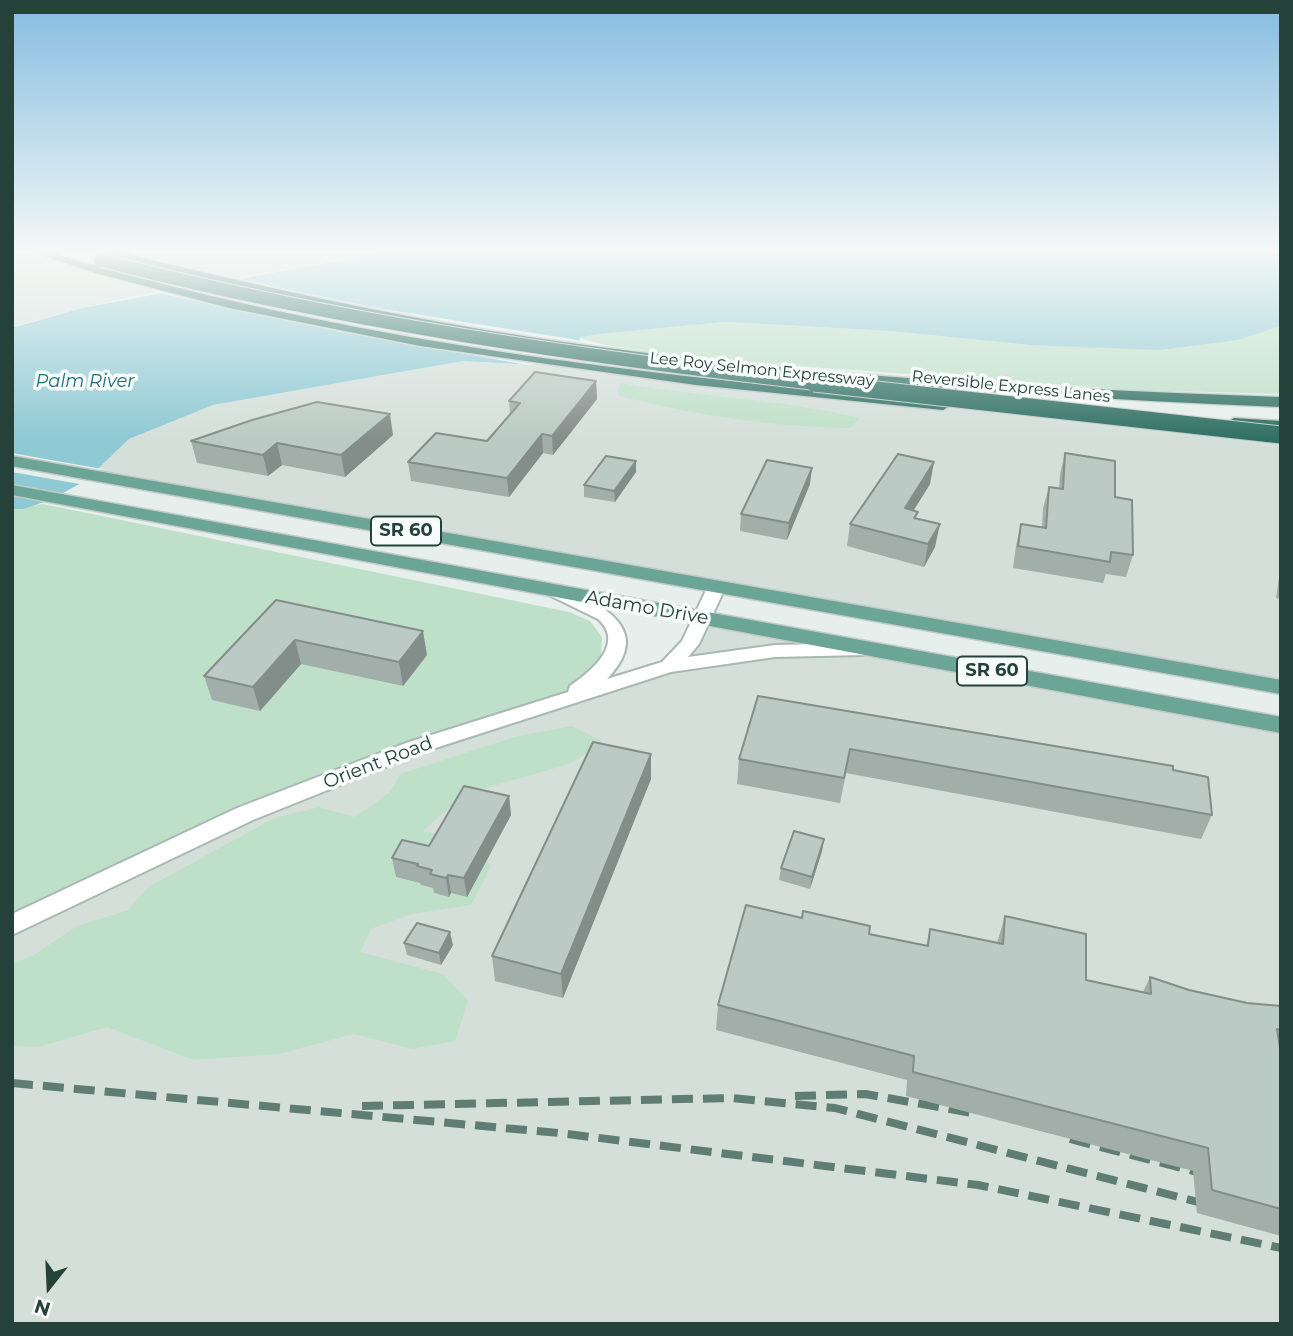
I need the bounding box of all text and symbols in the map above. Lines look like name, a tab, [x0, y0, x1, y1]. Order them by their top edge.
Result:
street label: Lee Roy Selmon Expressway	[649, 349, 875, 391]
street label: Reversible Express Lanes	[911, 367, 1111, 407]
water label: Palm River	[36, 371, 134, 393]
road number: SR 60	[371, 516, 441, 546]
street label: Adamo Drive	[584, 586, 710, 630]
road number: SR 60	[957, 656, 1027, 686]
street label: Orient Road	[320, 732, 436, 794]
north arrow	[14, 1252, 84, 1322]
text: N	[32, 1294, 53, 1321]

